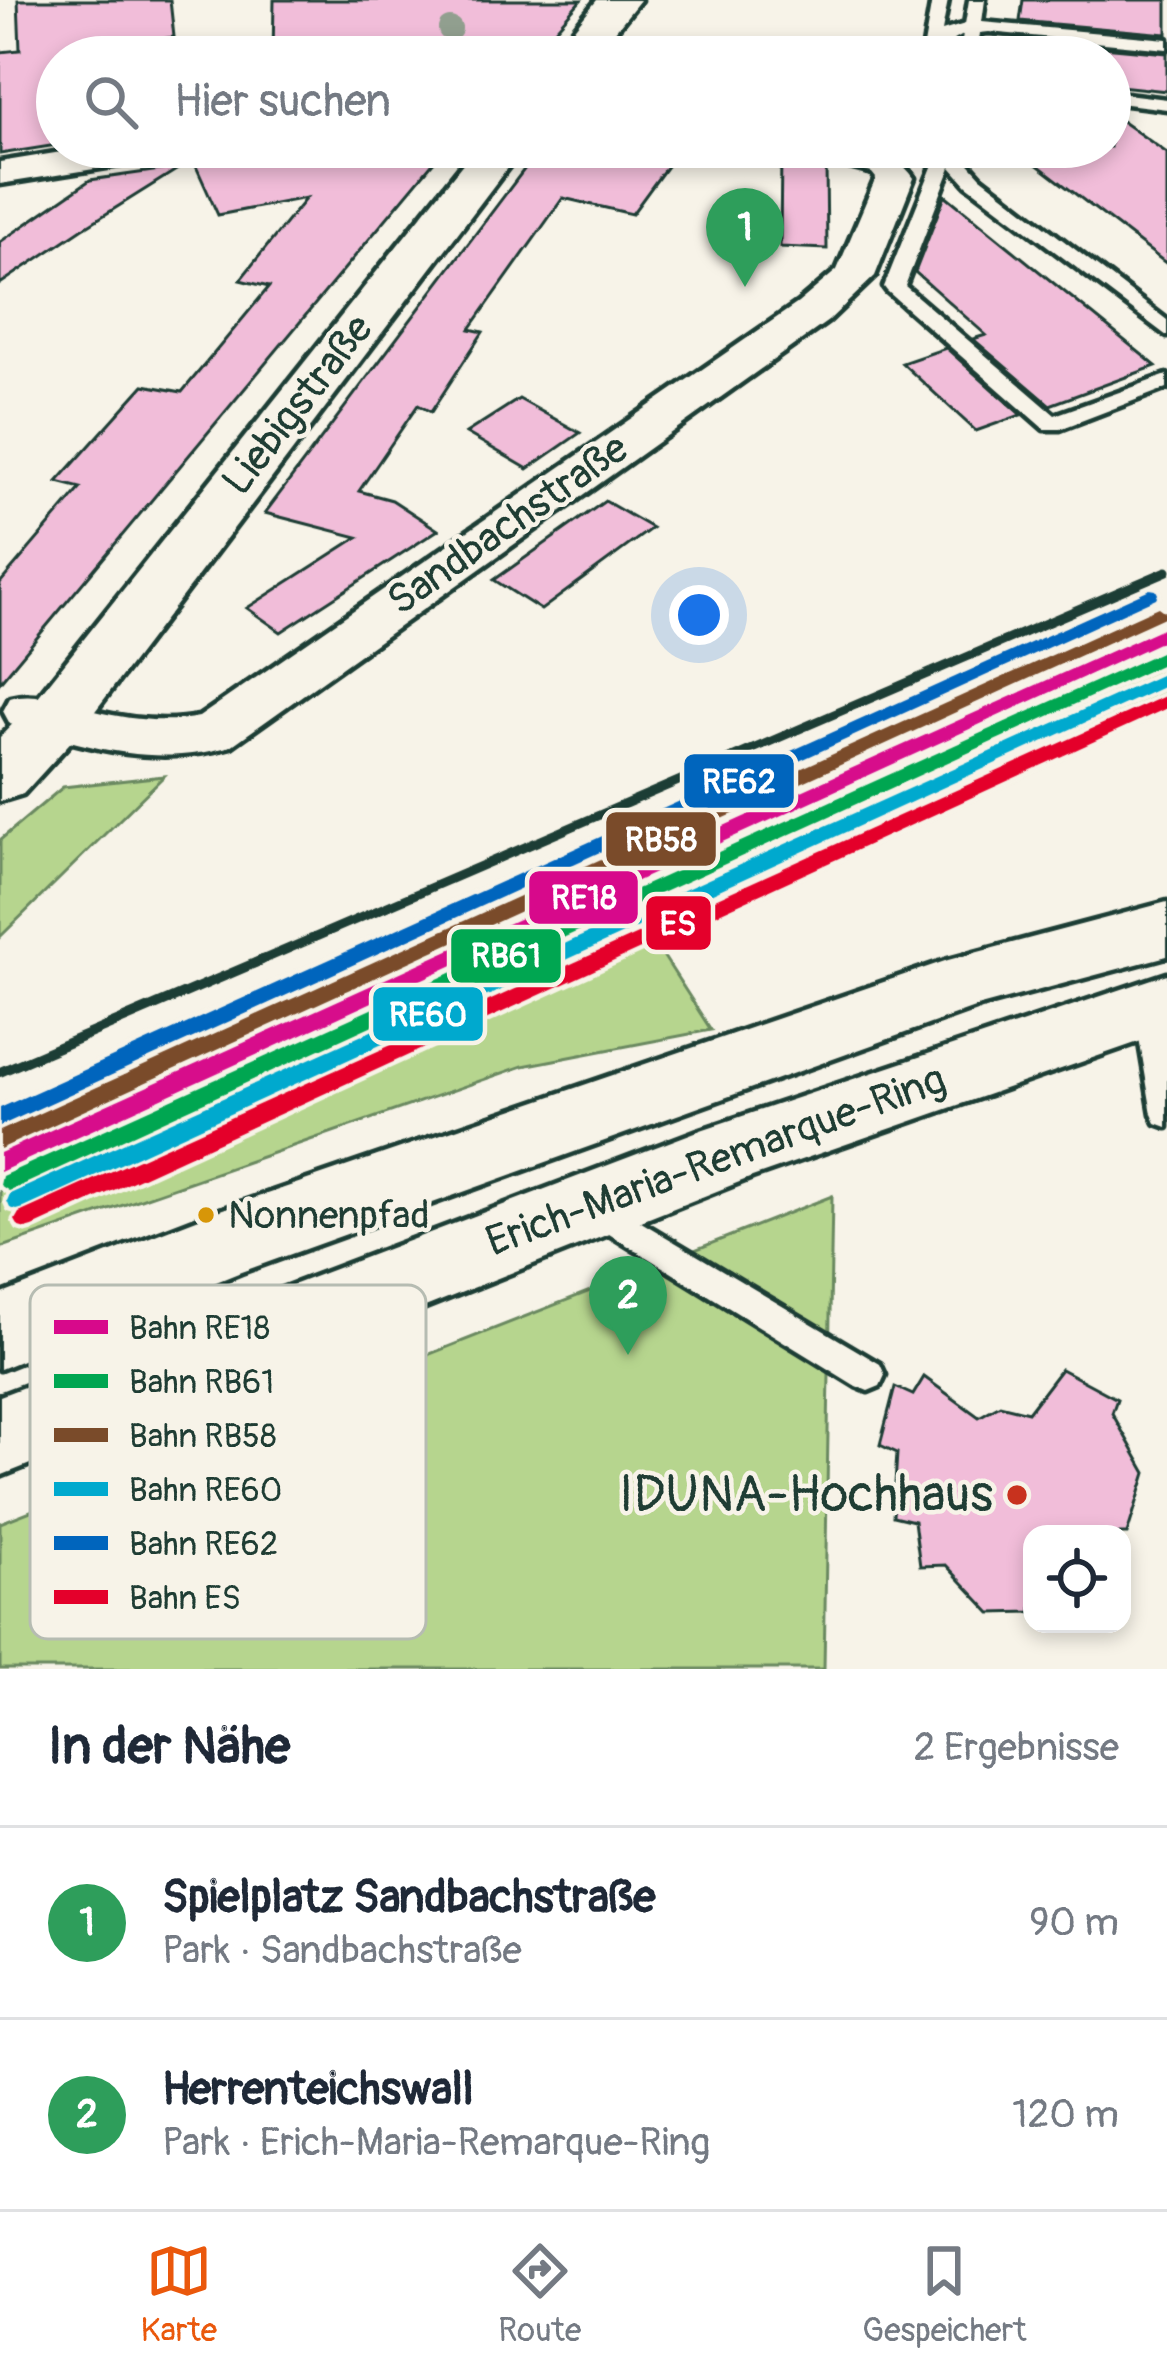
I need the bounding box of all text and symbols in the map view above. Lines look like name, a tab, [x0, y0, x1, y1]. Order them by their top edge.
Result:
search box	[36, 36, 1131, 168]
icon: search	[78, 69, 144, 135]
text: Hier suchen	[174, 74, 391, 130]
pin: 1	[706, 188, 784, 287]
street label: Liebigstraße	[211, 304, 385, 506]
street label: Sandbachstraße	[378, 423, 639, 627]
your location	[669, 585, 729, 645]
line badge: RE62	[682, 752, 796, 810]
text: RE62	[702, 762, 776, 803]
line badge: RB58	[604, 810, 718, 868]
text: RB58	[625, 820, 698, 861]
line badge: RE18	[527, 869, 640, 926]
text: RE18	[551, 878, 617, 919]
line badge: ES	[644, 894, 713, 952]
text: ES	[660, 904, 696, 945]
line badge: RB61	[449, 927, 563, 985]
text: RB61	[471, 936, 541, 977]
line badge: RE60	[371, 985, 485, 1043]
text: RE60	[389, 995, 467, 1036]
street label: Erich-Maria-Remarque-Ring	[479, 1054, 953, 1268]
place label: Nonnenpfad	[228, 1191, 430, 1240]
marker: Nonnenpfad	[195, 1204, 217, 1226]
pin: 2	[589, 1256, 667, 1355]
legend	[30, 1285, 426, 1639]
text: Bahn RE18	[129, 1308, 270, 1349]
text: Bahn RB61	[129, 1362, 274, 1403]
text: Bahn RB58	[129, 1416, 277, 1457]
place label: IDUNA-Hochhaus	[619, 1463, 993, 1527]
text: Bahn RE60	[129, 1470, 282, 1511]
marker: IDUNA-Hochhaus	[1004, 1482, 1030, 1508]
text: Bahn RE62	[129, 1524, 278, 1565]
map controls	[1023, 1525, 1131, 1633]
button: locate	[1023, 1525, 1131, 1633]
text: Bahn ES	[129, 1578, 241, 1619]
text: In der Nähe	[48, 1715, 290, 1779]
text: 2 Ergebnisse	[913, 1723, 1119, 1772]
text: Spielplatz Sandbachstraße	[162, 1870, 656, 1926]
text: 1	[79, 1898, 95, 1947]
text: 90 m	[1029, 1898, 1119, 1947]
text: Park · Sandbachstraße	[162, 1926, 522, 1975]
text: Herrenteichswall	[162, 2062, 474, 2118]
text: 2	[76, 2090, 98, 2139]
text: 120 m	[1012, 2090, 1119, 2139]
text: Park · Erich-Maria-Remarque-Ring	[162, 2118, 710, 2167]
tab: Karte	[141, 2238, 217, 2351]
tab: Route	[498, 2238, 581, 2351]
tab: Gespeichert	[862, 2238, 1026, 2351]

